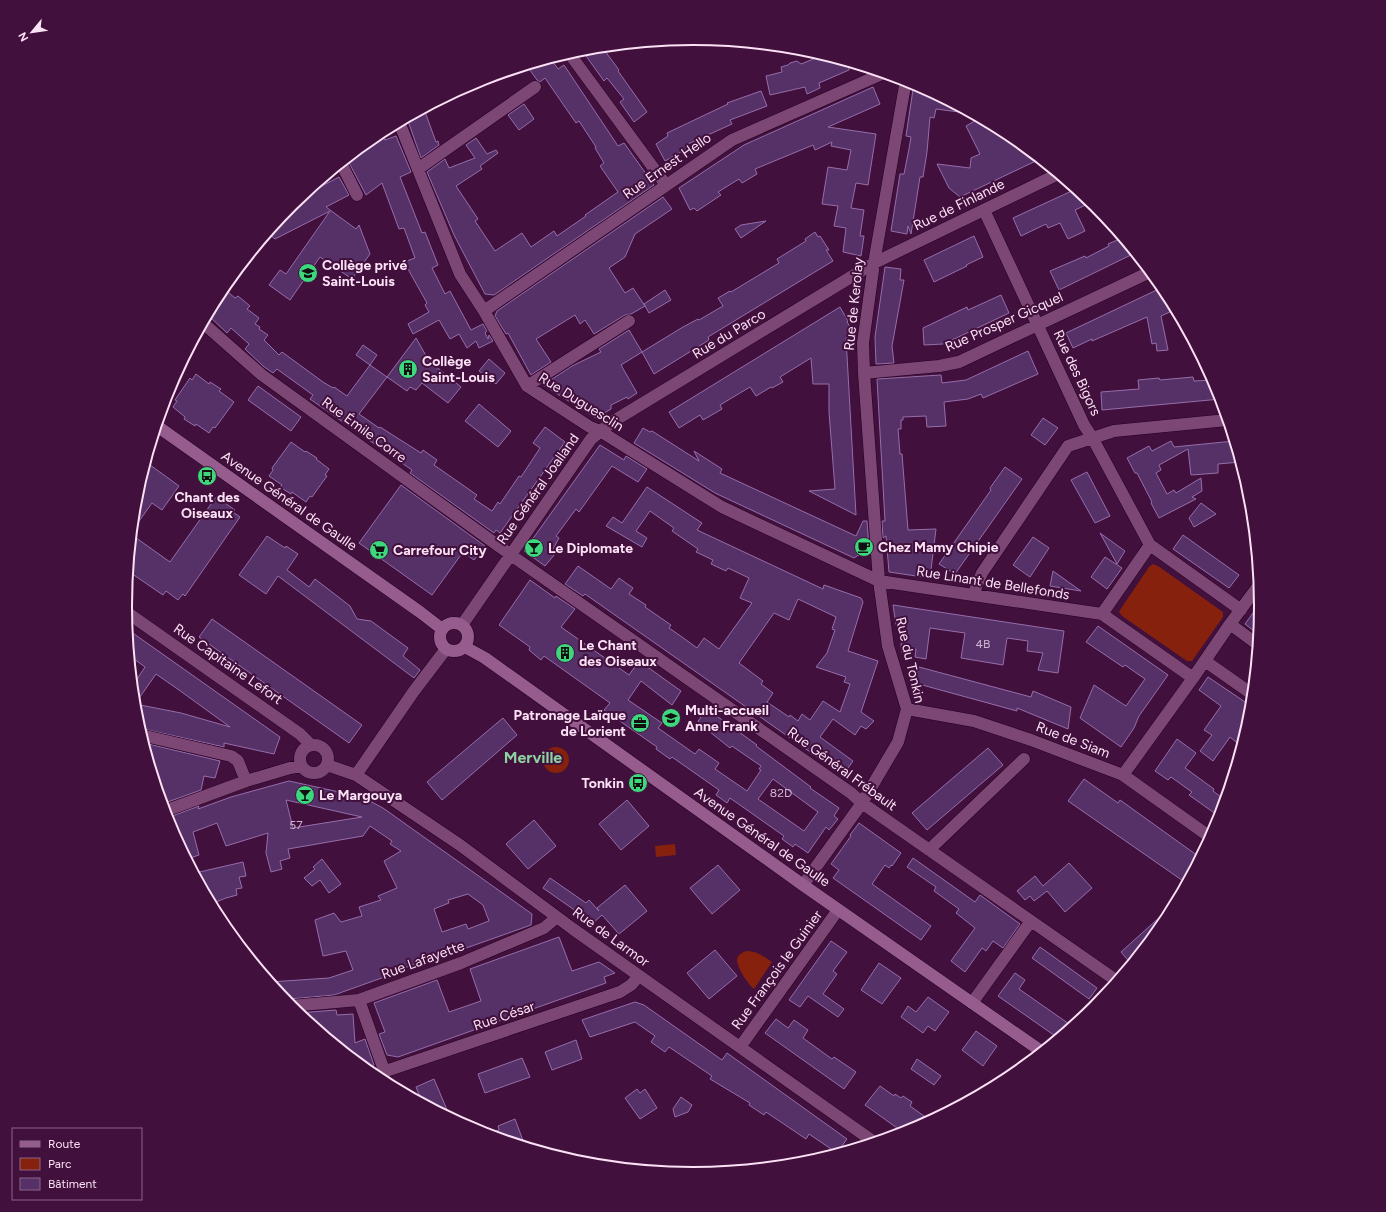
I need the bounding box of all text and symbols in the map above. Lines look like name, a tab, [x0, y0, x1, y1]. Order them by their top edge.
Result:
north arrow	[12, 12, 52, 52]
text: N	[16, 30, 31, 43]
street label: Rue Ernest Hello	[620, 129, 714, 203]
street label: Rue de Finlande	[911, 175, 1008, 234]
street label: Rue de Kerolay	[841, 256, 867, 351]
place label: Collège privé Saint-Louis	[322, 257, 407, 290]
school or university icon: Collège privé Saint-Louis	[297, 262, 319, 284]
street label: Rue Prosper Gicquel	[942, 288, 1066, 356]
street label: Rue du Parco	[689, 305, 769, 363]
street label: Rue des Bigors	[1050, 327, 1104, 419]
place label: Collège Saint-Louis	[422, 353, 495, 386]
building icon: Collège Saint-Louis	[397, 358, 419, 380]
street label: Rue Duguesclin	[535, 369, 627, 435]
street label: Rue Émile Corre	[318, 394, 410, 467]
street label: Rue Général Joalland	[493, 430, 583, 548]
street label: Avenue Général de Gaulle	[218, 448, 360, 555]
bus stop icon: Chant des Oiseaux	[196, 465, 218, 487]
place label: Chant des Oiseaux	[174, 489, 240, 522]
cafe icon: Chez Mamy Chipie	[853, 536, 875, 558]
bar icon: Le Diplomate	[523, 537, 545, 559]
supermarket icon: Carrefour City	[368, 539, 390, 561]
place label: Chez Mamy Chipie	[878, 539, 999, 556]
place label: Le Diplomate	[548, 540, 633, 557]
place label: Carrefour City	[393, 542, 487, 559]
street label: Rue Linant de Bellefonds	[915, 562, 1071, 604]
street label: Rue du Tonkin	[892, 615, 928, 705]
street label: Rue Capitaine Lefort	[170, 620, 286, 708]
place label: Le Chant des Oiseaux	[579, 637, 657, 670]
house number: 4B	[976, 637, 990, 651]
building icon: Le Chant des Oiseaux	[554, 642, 576, 664]
place label: Multi-accueil Anne Frank	[685, 702, 769, 735]
place label: Patronage Laïque de Lorient	[514, 707, 626, 740]
school or university icon: Multi-accueil Anne Frank	[660, 707, 682, 729]
office icon: Patronage Laïque de Lorient	[629, 712, 651, 734]
street label: Rue de Siam	[1034, 718, 1112, 762]
street label: Rue Général Frébault	[784, 724, 900, 814]
district label: Merville	[504, 748, 562, 767]
bus stop icon: Tonkin	[627, 772, 649, 794]
place label: Tonkin	[582, 775, 624, 792]
bar icon: Le Margouya	[294, 784, 316, 806]
street label: Avenue Général de Gaulle	[691, 784, 833, 891]
house number: 82D	[770, 786, 792, 800]
place label: Le Margouya	[319, 787, 402, 804]
house number: 57	[289, 818, 303, 832]
street label: Rue de Larmor	[569, 903, 653, 971]
street label: Rue François le Guinier	[728, 907, 826, 1033]
street label: Rue Lafayette	[379, 937, 467, 983]
street label: Rue César	[471, 997, 537, 1034]
legend	[12, 1128, 142, 1200]
text: Route	[48, 1137, 81, 1151]
text: Parc	[48, 1157, 72, 1171]
text: Bâtiment	[48, 1177, 97, 1191]

